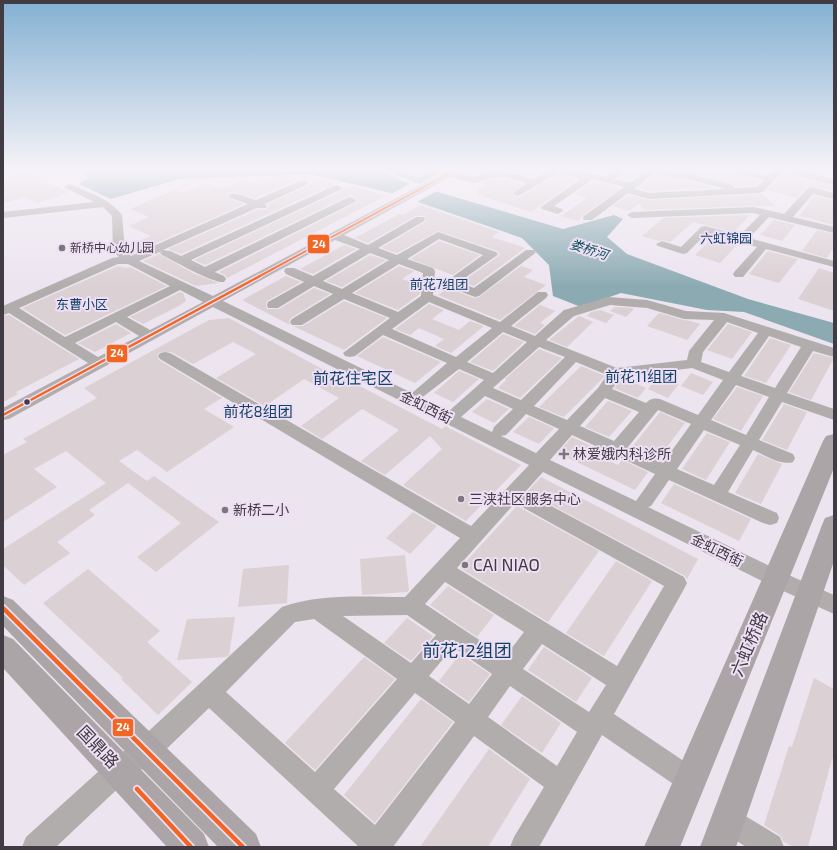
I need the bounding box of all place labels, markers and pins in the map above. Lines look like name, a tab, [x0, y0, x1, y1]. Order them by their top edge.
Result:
place label: 新桥中心幼儿园	[70, 240, 154, 254]
marker: 新桥中心幼儿园	[57, 243, 67, 253]
unlabelled marker	[22, 397, 32, 407]
place label: 林爱娥内科诊所	[573, 445, 671, 462]
marker: 林爱娥内科诊所	[558, 448, 570, 460]
place label: 三浃社区服务中心	[469, 490, 581, 507]
marker: 三浃社区服务中心	[456, 494, 466, 504]
place label: 新桥二小	[233, 501, 289, 518]
marker: 新桥二小	[220, 505, 230, 515]
place label: CAI NIAO	[473, 554, 540, 574]
marker: CAI NIAO	[460, 560, 470, 570]

